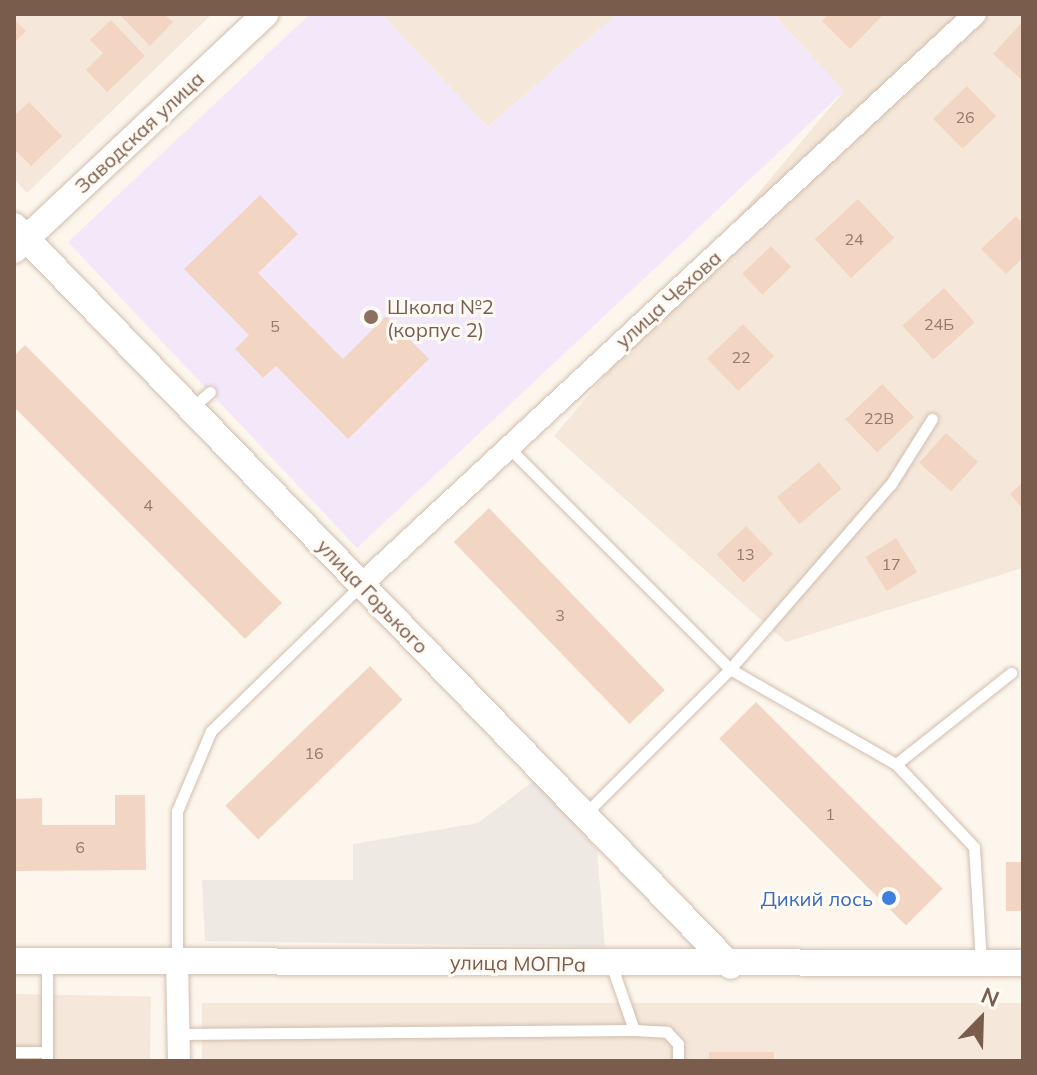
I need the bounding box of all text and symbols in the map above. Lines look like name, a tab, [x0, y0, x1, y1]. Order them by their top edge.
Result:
street label: Заводская улица	[69, 66, 209, 198]
house number: 26	[955, 107, 975, 127]
house number: 24	[844, 229, 864, 249]
street label: улица Чехова	[610, 245, 726, 353]
place label: Школа №2 (корпус 2)	[387, 294, 494, 341]
marker: Школа №2 (корпус 2)	[362, 308, 380, 326]
house number: 24Б	[924, 314, 954, 334]
house number: 5	[270, 316, 280, 336]
house number: 22	[731, 347, 751, 367]
house number: 22В	[864, 408, 894, 428]
house number: 4	[143, 495, 153, 515]
street label: улица Горького	[312, 534, 434, 658]
house number: 13	[735, 544, 755, 564]
house number: 17	[881, 554, 901, 574]
house number: 3	[555, 605, 565, 625]
house number: 16	[304, 743, 324, 763]
house number: 1	[825, 804, 835, 824]
house number: 6	[75, 837, 85, 857]
place label: Дикий лось	[761, 886, 873, 910]
marker: Дикий лось	[880, 889, 898, 907]
street label: улица МОПРа	[450, 950, 586, 976]
north arrow	[941, 979, 1021, 1059]
text: N	[977, 981, 1003, 1013]

